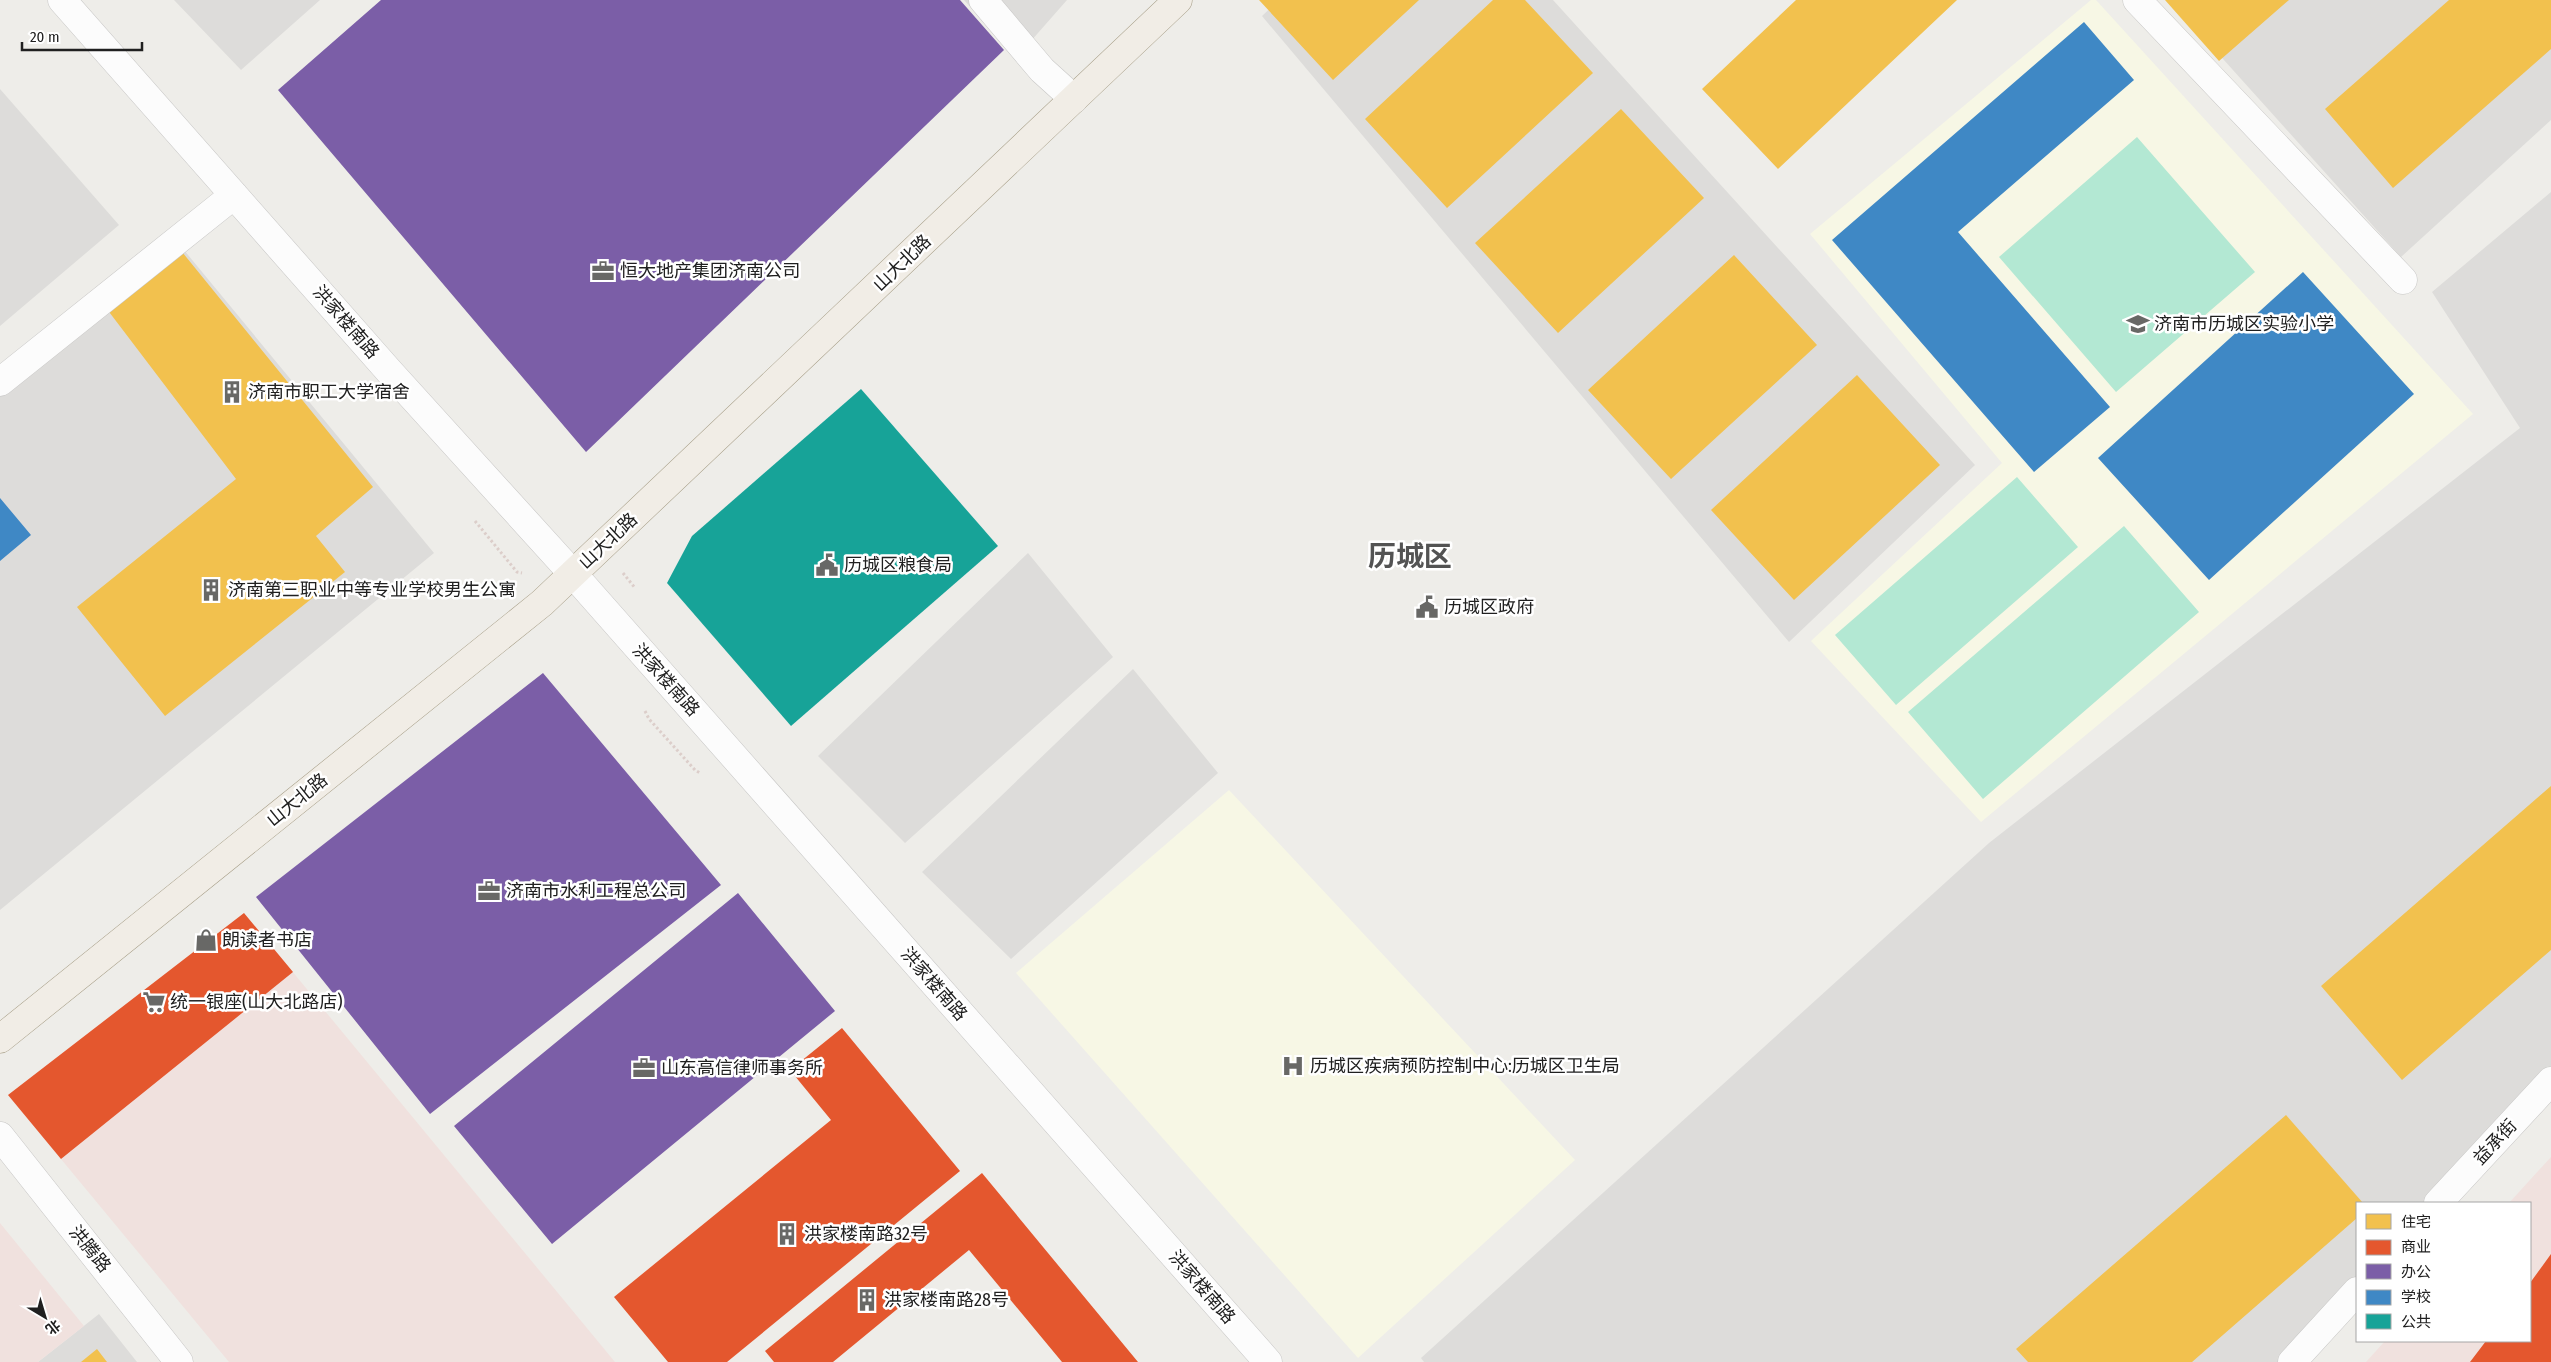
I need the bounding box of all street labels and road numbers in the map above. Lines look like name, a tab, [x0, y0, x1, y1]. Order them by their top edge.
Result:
street label: 山大北路	[868, 230, 936, 296]
street label: 洪家楼南路	[308, 281, 384, 363]
street label: 山大北路	[574, 508, 642, 574]
street label: 洪家楼南路	[628, 639, 704, 721]
street label: 山大北路	[262, 769, 332, 831]
street label: 洪家楼南路	[896, 943, 972, 1025]
street label: 益承街	[2469, 1115, 2521, 1169]
street label: 洪腾路	[64, 1221, 116, 1277]
street label: 洪家楼南路	[1164, 1246, 1240, 1328]

